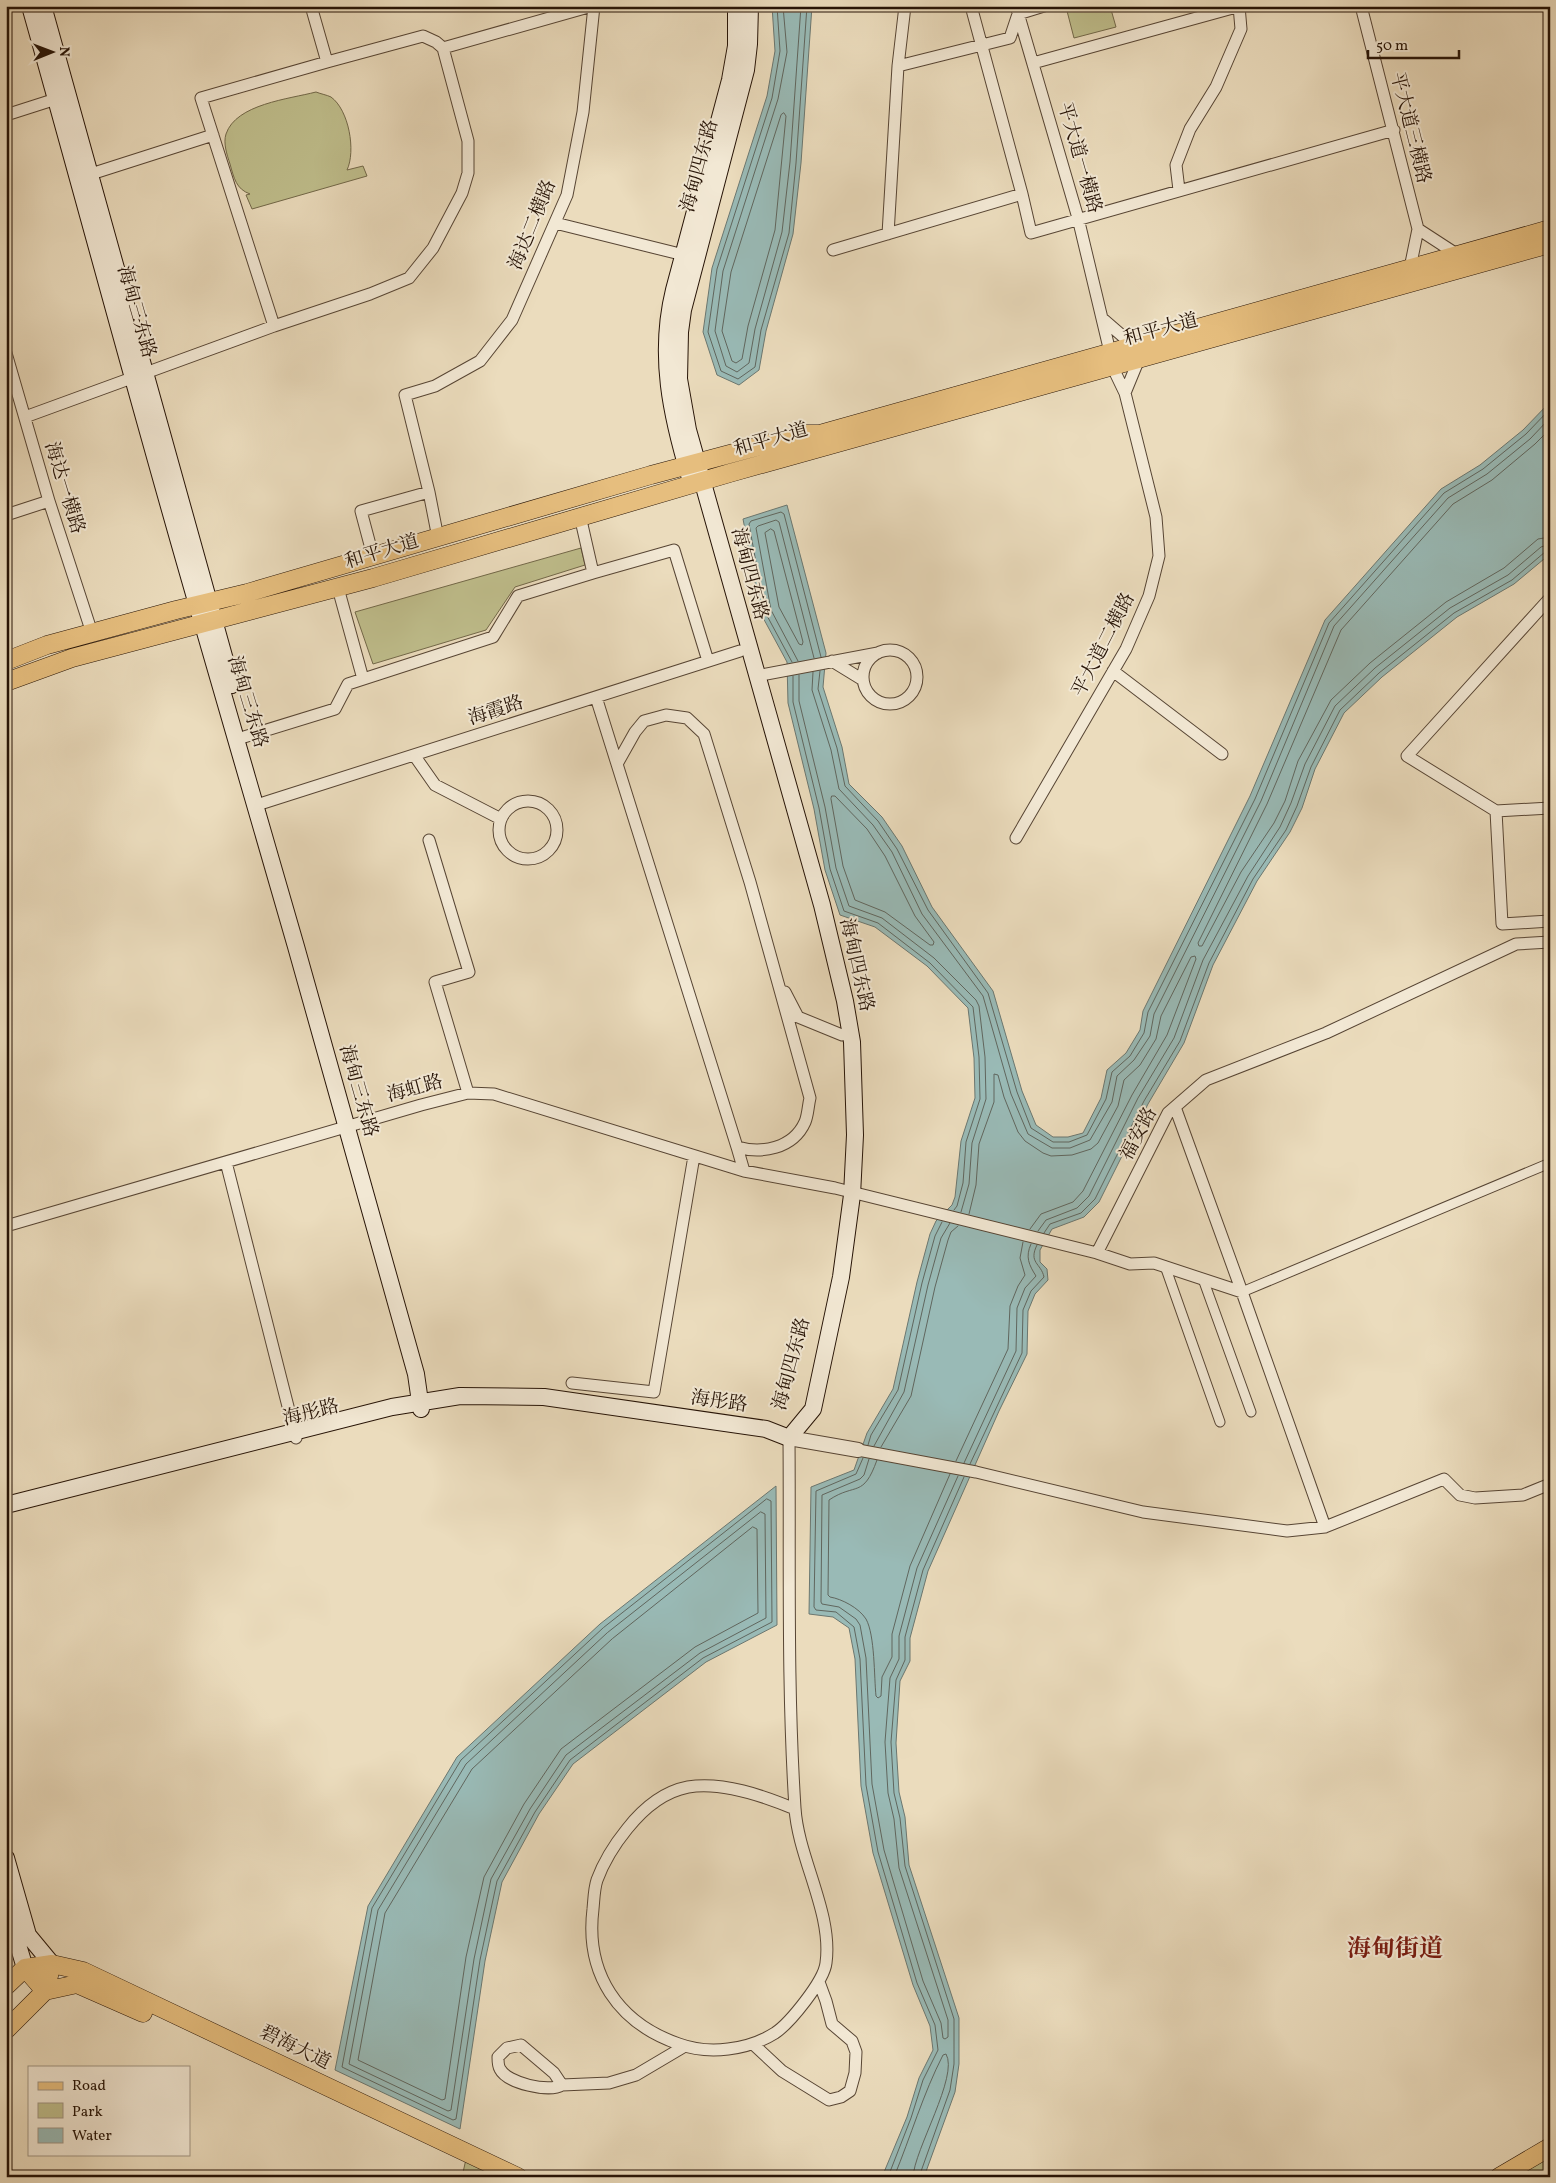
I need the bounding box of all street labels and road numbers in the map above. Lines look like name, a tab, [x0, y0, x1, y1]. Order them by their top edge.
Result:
street label: 平大道三横路	[1384, 70, 1436, 186]
street label: 平大道一横路	[1051, 100, 1107, 216]
street label: 海甸四东路	[675, 117, 725, 215]
street label: 海达二横路	[503, 176, 563, 274]
street label: 海甸三东路	[110, 263, 162, 361]
street label: 和平大道	[1121, 308, 1201, 352]
street label: 和平大道	[731, 417, 811, 463]
street label: 海达一横路	[38, 439, 90, 537]
street label: 海甸四东路	[724, 525, 774, 623]
street label: 和平大道	[342, 528, 422, 576]
street label: 平大道二横路	[1067, 588, 1141, 702]
street label: 海甸三东路	[221, 653, 273, 751]
street label: 海霞路	[465, 690, 527, 732]
street label: 海甸四东路	[833, 916, 879, 1014]
street label: 海甸三东路	[332, 1042, 384, 1140]
street label: 海虹路	[384, 1069, 446, 1109]
street label: 福安路	[1114, 1103, 1164, 1165]
street label: 海甸四东路	[767, 1315, 817, 1413]
street label: 海彤路	[689, 1385, 749, 1419]
street label: 海彤路	[280, 1393, 342, 1433]
street label: 碧海大道	[255, 2020, 335, 2076]

